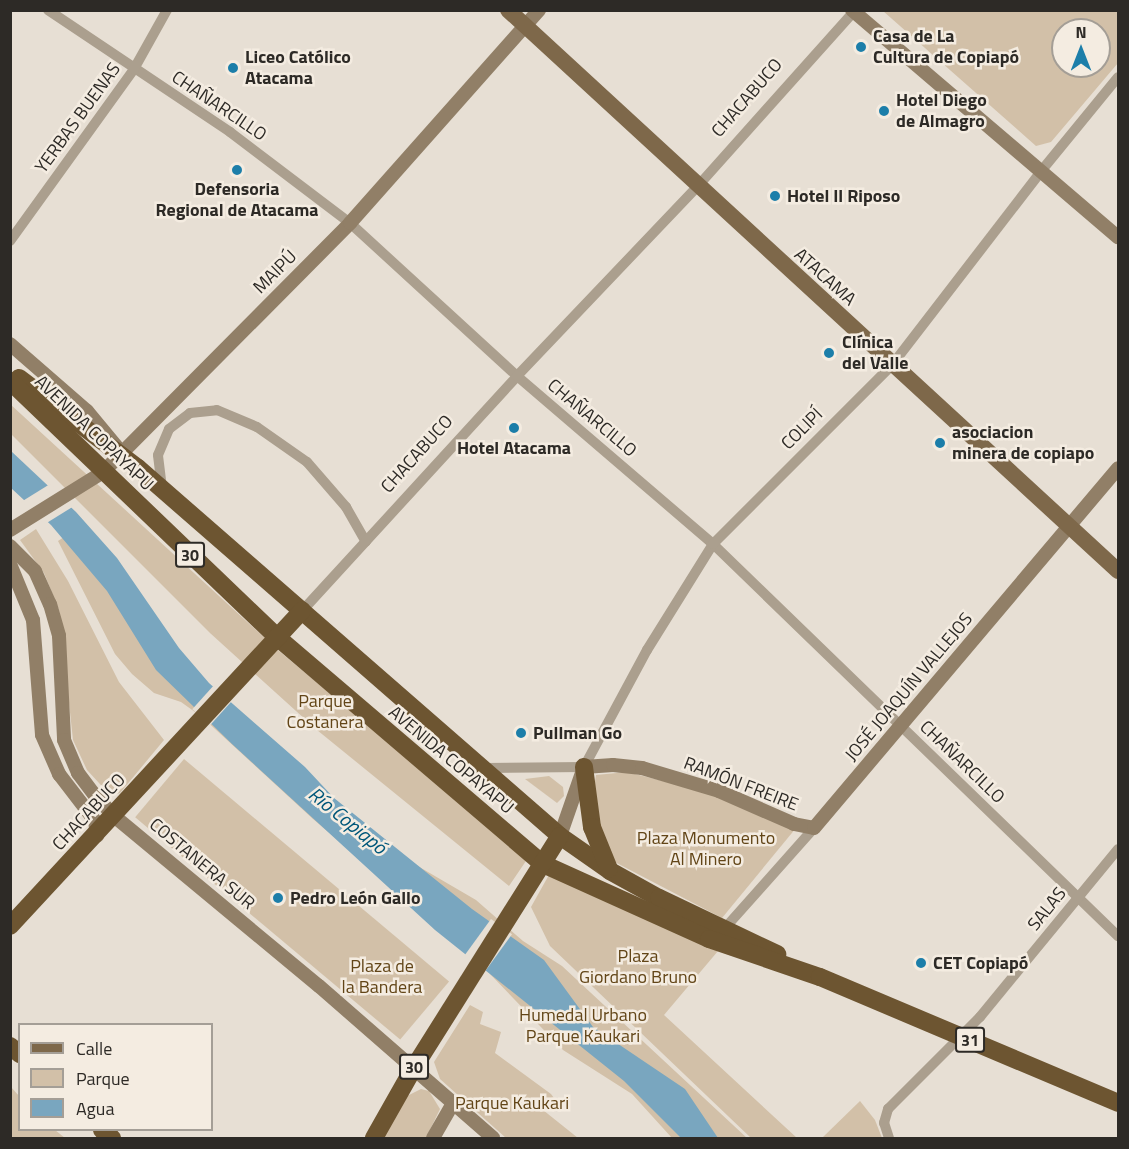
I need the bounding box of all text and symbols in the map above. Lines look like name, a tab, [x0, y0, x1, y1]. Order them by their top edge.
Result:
north arrow	[1051, 18, 1111, 78]
text: N	[1075, 20, 1087, 44]
place label: Casa de La Cultura de Copiapó	[873, 26, 1019, 68]
marker: Casa de La Cultura de Copiapó	[854, 40, 868, 54]
place label: Liceo Católico Atacama	[245, 47, 351, 90]
street label: CHACABUCO	[707, 54, 787, 142]
street label: YERBAS BUENAS	[31, 59, 125, 177]
marker: Liceo Católico Atacama	[226, 61, 240, 75]
street label: CHAÑARCILLO	[168, 66, 270, 146]
place label: Hotel Diego de Almagro	[896, 90, 987, 132]
marker: Hotel Diego de Almagro	[877, 104, 891, 118]
marker: Defensoria Regional de Atacama	[230, 163, 244, 177]
place label: Defensoria Regional de Atacama	[156, 179, 318, 222]
place label: Hotel Il Riposo	[787, 185, 900, 207]
marker: Hotel Il Riposo	[768, 189, 782, 203]
street label: ATACAMA	[790, 244, 860, 310]
street label: MAIPÚ	[249, 246, 301, 298]
place label: Clínica del Valle	[842, 332, 908, 374]
marker: Clínica del Valle	[820, 344, 838, 362]
street label: AVENIDA COPAYAPU	[30, 371, 158, 495]
street label: CHAÑARCILLO	[543, 374, 641, 462]
street label: COLIPÍ	[777, 404, 827, 454]
street label: CHACABUCO	[376, 411, 458, 497]
marker: Hotel Atacama	[507, 421, 521, 435]
place label: asociacion minera de copiapo	[952, 422, 1094, 464]
marker: asociacion minera de copiapo	[933, 436, 947, 450]
place label: Hotel Atacama	[457, 437, 571, 459]
road number: 30	[175, 542, 205, 568]
street label: JOSÉ JOAQUÍN VALLEJOS	[841, 608, 977, 766]
park label: Parque Costanera	[287, 691, 363, 734]
street label: AVENIDA COPAYAPU	[384, 701, 518, 819]
street label: CHAÑARCILLO	[915, 716, 1009, 808]
place label: Pullman Go	[533, 722, 622, 744]
marker: Pullman Go	[514, 726, 528, 740]
street label: RAMÓN FREIRE	[681, 752, 801, 816]
street label: CHACABUCO	[48, 769, 130, 855]
water label: Río Copiapó	[304, 781, 392, 859]
street label: COSTANERA SUR	[145, 814, 259, 914]
park label: Plaza Monumento Al Minero	[637, 828, 775, 870]
street label: SALAS	[1023, 883, 1071, 935]
place label: Pedro León Gallo	[290, 887, 421, 909]
marker: Pedro León Gallo	[271, 891, 285, 905]
park label: Plaza Giordano Bruno	[579, 946, 697, 988]
place label: CET Copiapó	[933, 952, 1028, 974]
park label: Plaza de la Bandera	[342, 956, 422, 998]
marker: CET Copiapó	[914, 956, 928, 970]
park label: Humedal Urbano Parque Kaukari	[519, 1005, 647, 1048]
legend	[18, 1023, 213, 1131]
road number: 31	[955, 1027, 985, 1053]
text: Calle	[76, 1035, 112, 1062]
road number: 30	[399, 1054, 429, 1080]
text: Parque	[76, 1065, 130, 1092]
park label: Parque Kaukari	[455, 1092, 569, 1114]
text: Agua	[76, 1095, 114, 1122]

